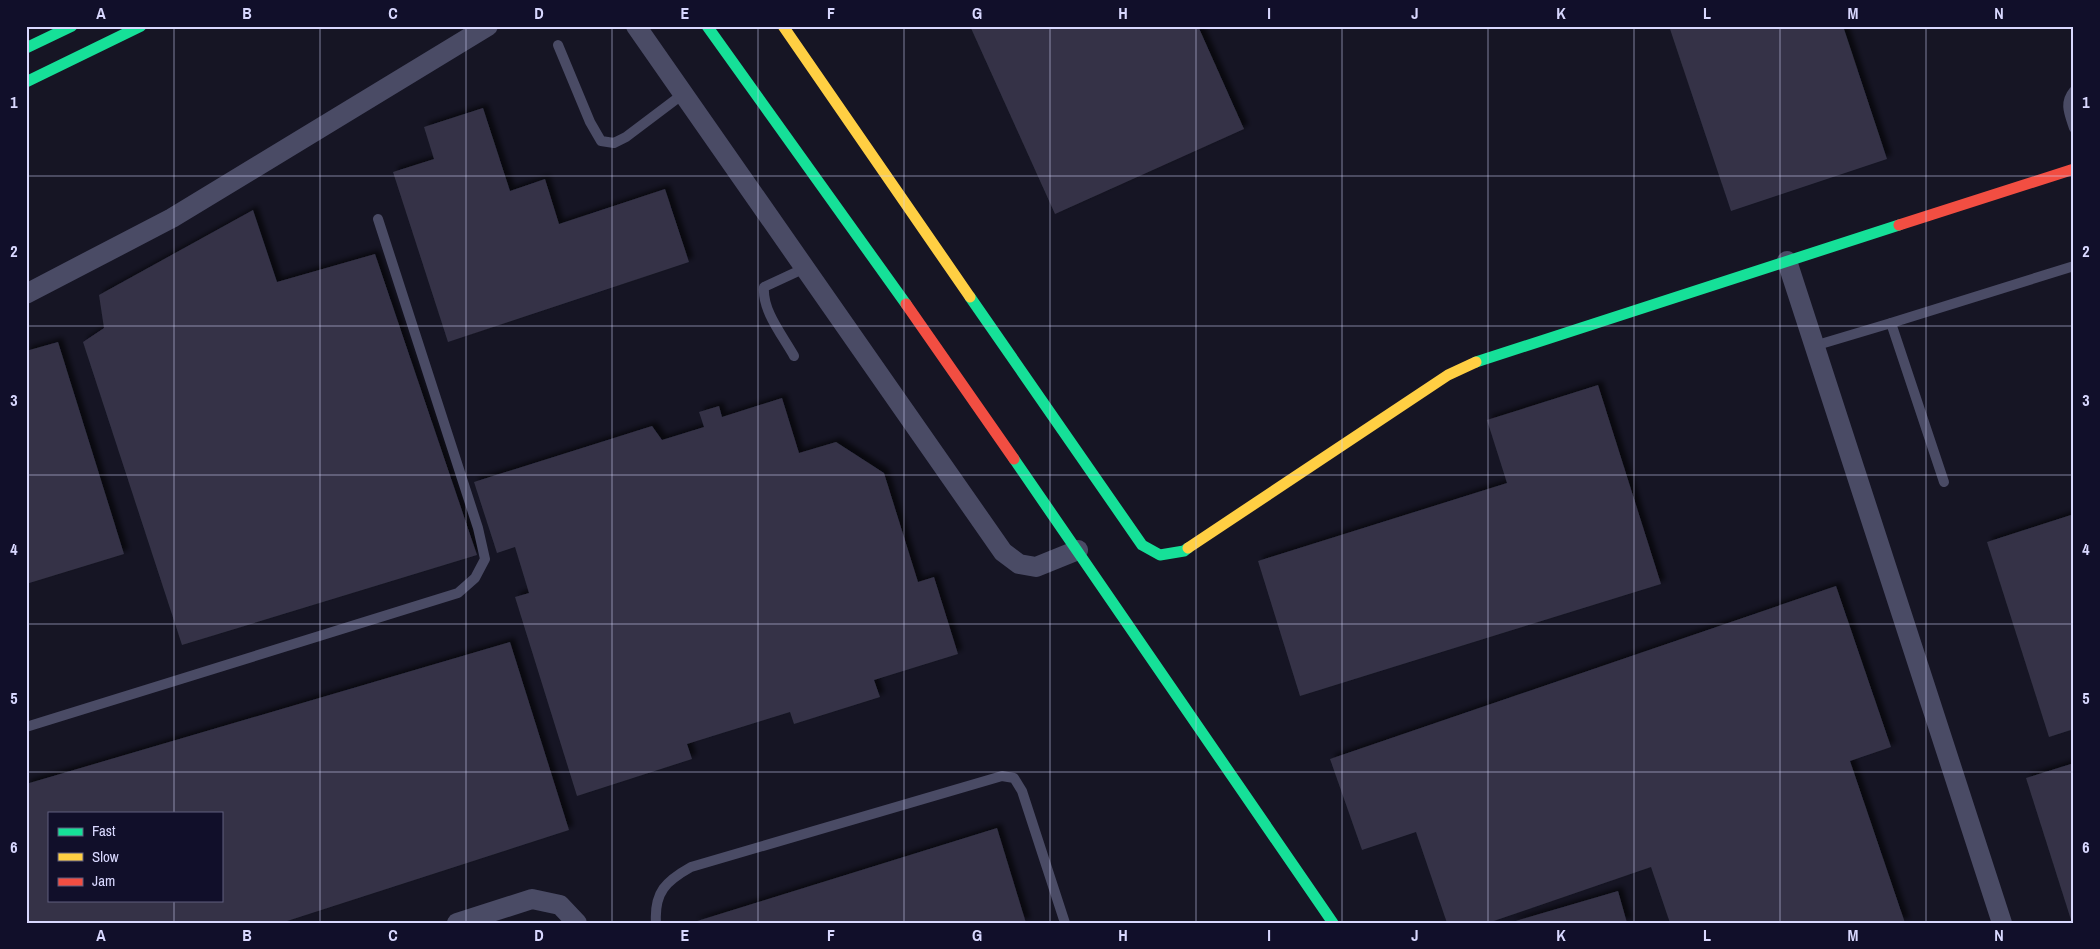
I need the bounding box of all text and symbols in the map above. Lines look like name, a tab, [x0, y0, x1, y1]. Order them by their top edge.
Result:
text: A	[96, 2, 106, 24]
text: B	[242, 2, 252, 24]
text: C	[388, 2, 398, 24]
text: D	[534, 2, 544, 24]
text: E	[681, 2, 690, 24]
text: F	[827, 2, 835, 24]
text: G	[972, 2, 982, 24]
text: H	[1118, 2, 1128, 24]
text: I	[1267, 2, 1271, 24]
text: J	[1411, 2, 1419, 24]
text: K	[1556, 2, 1566, 24]
text: L	[1703, 2, 1711, 24]
text: M	[1848, 2, 1859, 24]
text: N	[1994, 2, 2004, 24]
text: 1	[10, 91, 18, 113]
text: 1	[2082, 91, 2090, 113]
text: 2	[10, 240, 18, 262]
text: 2	[2082, 240, 2090, 262]
text: 3	[10, 389, 18, 411]
text: 3	[2082, 389, 2090, 411]
text: 4	[10, 538, 18, 560]
text: 4	[2082, 538, 2090, 560]
text: 5	[10, 687, 18, 709]
text: 5	[2082, 687, 2090, 709]
legend	[48, 812, 222, 902]
text: Fast	[92, 820, 116, 841]
text: 6	[10, 836, 18, 858]
text: 6	[2082, 836, 2090, 858]
text: Slow	[92, 846, 119, 867]
text: Jam	[92, 870, 115, 891]
text: A	[96, 924, 106, 946]
text: B	[242, 924, 252, 946]
text: C	[388, 924, 398, 946]
text: D	[534, 924, 544, 946]
text: E	[681, 924, 690, 946]
text: F	[827, 924, 835, 946]
text: G	[972, 924, 982, 946]
text: H	[1118, 924, 1128, 946]
text: I	[1267, 924, 1271, 946]
text: J	[1411, 924, 1419, 946]
text: K	[1556, 924, 1566, 946]
text: L	[1703, 924, 1711, 946]
text: M	[1848, 924, 1859, 946]
text: N	[1994, 924, 2004, 946]

